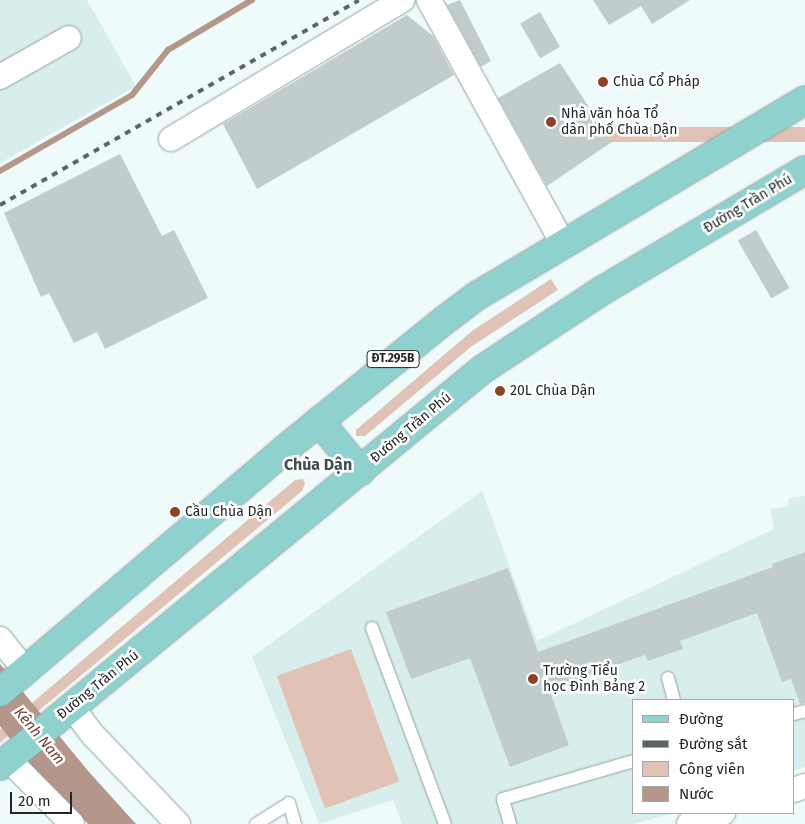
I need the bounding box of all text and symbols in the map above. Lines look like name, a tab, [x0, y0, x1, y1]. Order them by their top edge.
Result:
place label: Chùa Cổ Pháp	[613, 74, 700, 90]
marker: Chùa Cổ Pháp	[597, 76, 609, 88]
place label: Nhà văn hóa Tổ dân phố Chùa Dận	[561, 106, 677, 138]
marker: Nhà văn hóa Tổ dân phố Chùa Dận	[545, 116, 557, 128]
street label: Đường Trần Phú	[701, 171, 795, 237]
road number: ĐT.295B	[366, 349, 420, 368]
place label: 20L Chùa Dận	[510, 383, 595, 399]
marker: 20L Chùa Dận	[494, 385, 506, 397]
street label: Đường Trần Phú	[367, 389, 455, 467]
district label: Chùa Dận	[284, 455, 352, 475]
place label: Cầu Chùa Dận	[185, 504, 272, 520]
marker: Cầu Chùa Dận	[169, 506, 181, 518]
street label: Đường Trần Phú	[54, 647, 142, 723]
place label: Trường Tiểu học Đình Bảng 2	[543, 663, 645, 696]
marker: Trường Tiểu học Đình Bảng 2	[527, 673, 539, 685]
legend	[632, 699, 795, 814]
water label: Kênh Nam	[10, 704, 68, 768]
text: Đường	[679, 710, 723, 728]
text: Đường sắt	[679, 735, 747, 753]
text: Công viên	[679, 760, 745, 778]
scale bar	[12, 782, 75, 814]
text: Nước	[679, 785, 714, 803]
text: 20 m	[18, 792, 51, 810]

